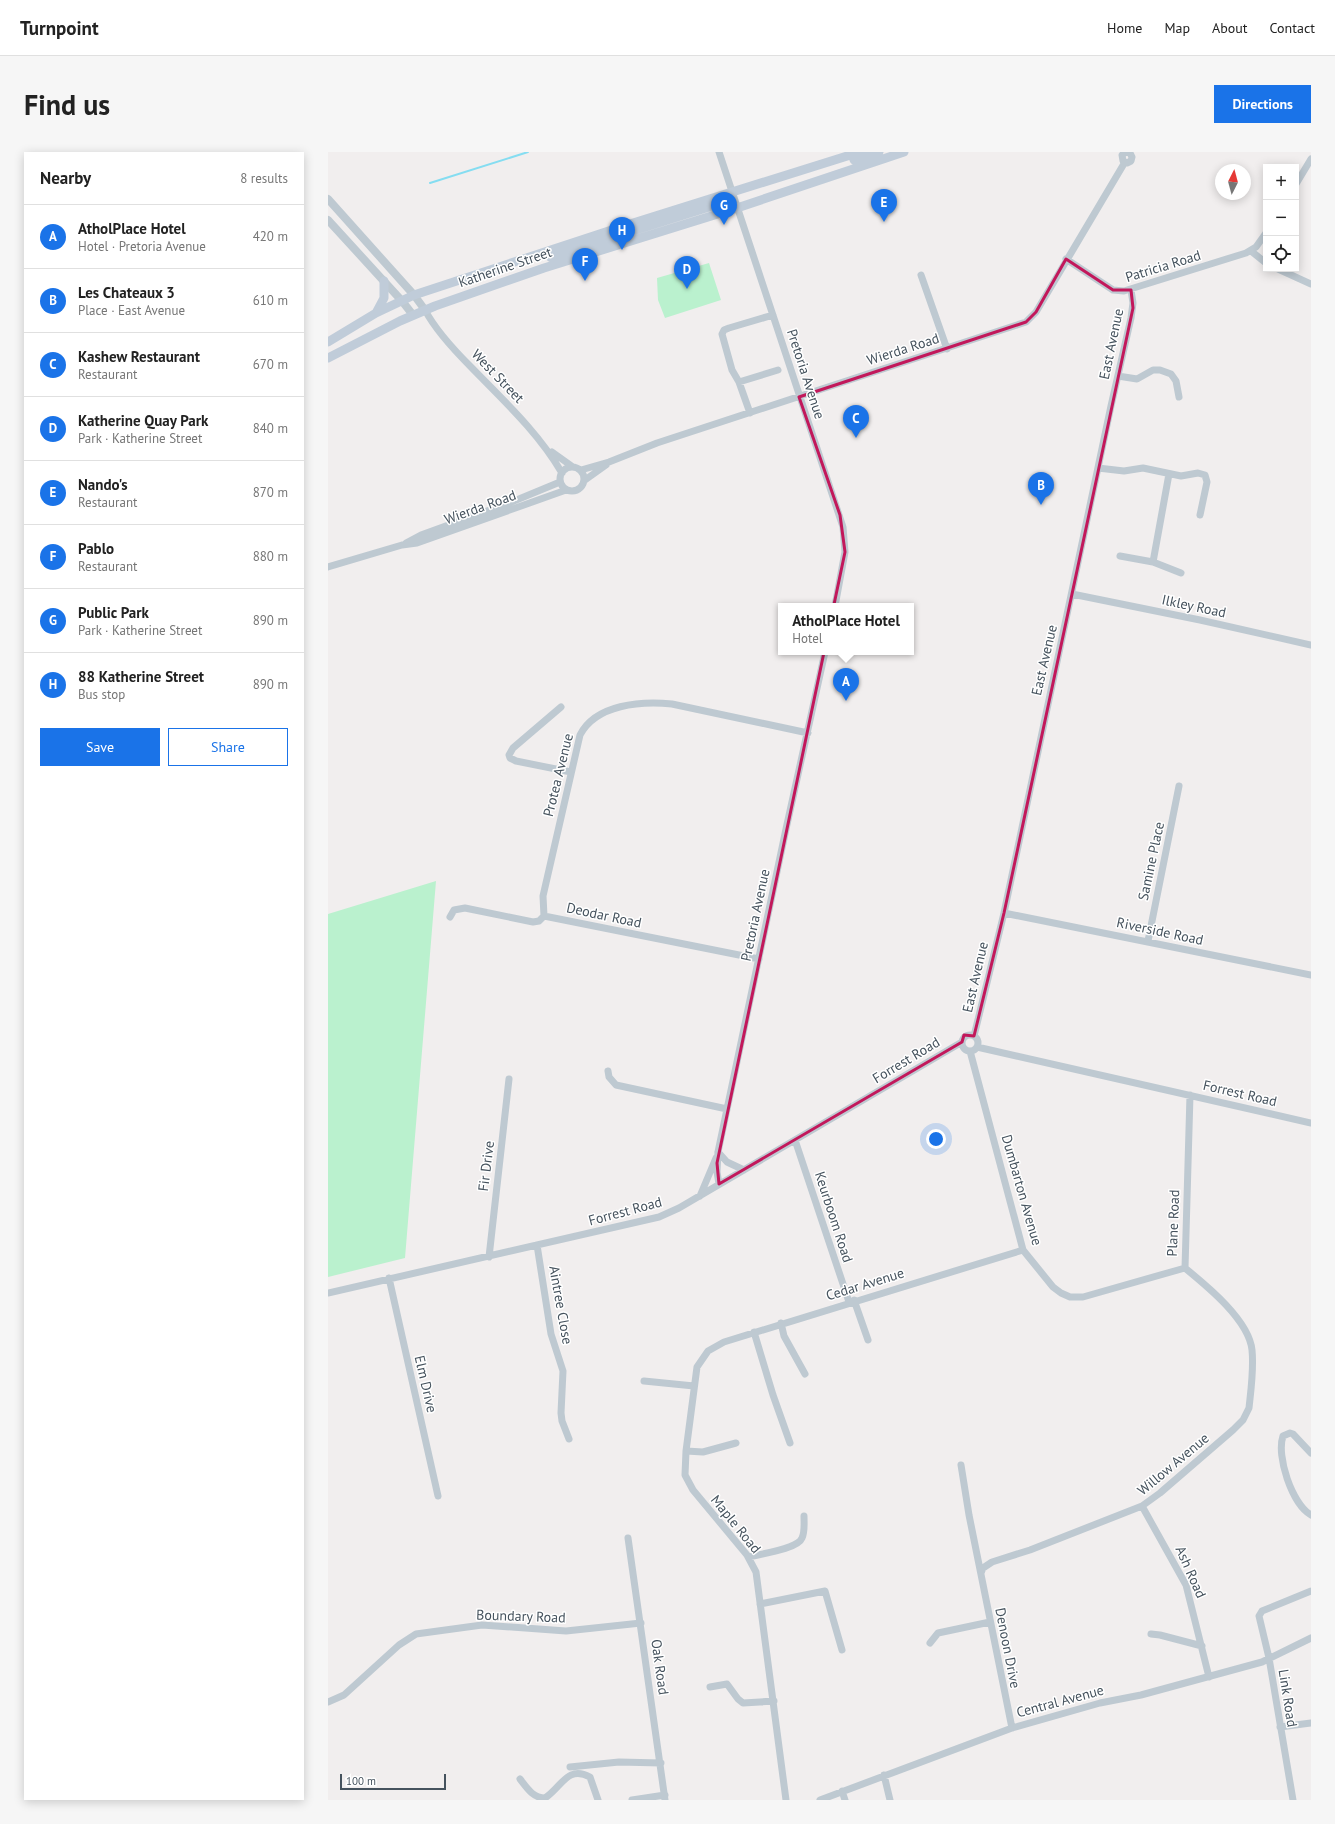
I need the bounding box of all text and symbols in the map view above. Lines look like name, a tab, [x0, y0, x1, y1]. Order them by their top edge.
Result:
text: Turnpoint	[20, 16, 99, 40]
text: Home	[1107, 19, 1142, 37]
text: Map	[1164, 19, 1190, 37]
text: About	[1212, 19, 1248, 37]
text: Contact	[1270, 19, 1315, 37]
button: Directions	[1214, 85, 1311, 123]
text: Find us	[24, 86, 110, 123]
north arrow	[1215, 164, 1251, 200]
map controls	[1263, 164, 1299, 272]
button: +	[1263, 164, 1299, 200]
text: Nearby	[40, 167, 91, 189]
text: 8 results	[240, 170, 288, 187]
pin: E	[871, 189, 897, 222]
pin: G	[711, 192, 737, 225]
button: −	[1263, 200, 1299, 236]
pin: H	[609, 217, 635, 250]
text: AtholPlace Hotel	[78, 219, 186, 238]
text: A	[49, 228, 57, 245]
text: 420 m	[253, 228, 288, 245]
button: locate	[1263, 236, 1299, 272]
text: Hotel · Pretoria Avenue	[78, 238, 206, 255]
street label: Katherine Street	[456, 243, 554, 291]
street label: Patricia Road	[1123, 246, 1203, 286]
pin: F	[572, 248, 598, 281]
pin: D	[674, 256, 700, 289]
text: Les Chateaux 3	[78, 283, 175, 302]
text: B	[49, 292, 57, 309]
text: 610 m	[253, 292, 288, 309]
text: Place · East Avenue	[78, 302, 185, 319]
street label: East Avenue	[1095, 307, 1127, 381]
street label: Pretoria Avenue	[783, 327, 829, 421]
street label: Wierda Road	[865, 329, 941, 369]
street label: West Street	[468, 345, 528, 407]
text: Kashew Restaurant	[78, 347, 200, 366]
text: C	[49, 356, 57, 373]
text: 670 m	[253, 356, 288, 373]
text: Restaurant	[78, 366, 137, 383]
pin: C	[843, 405, 869, 438]
text: Katherine Quay Park	[78, 411, 208, 430]
text: D	[49, 420, 57, 437]
text: 840 m	[253, 420, 288, 437]
text: Park · Katherine Street	[78, 430, 202, 447]
pin: B	[1028, 472, 1054, 505]
text: Nando's	[78, 475, 128, 494]
text: E	[50, 484, 56, 501]
text: 870 m	[253, 484, 288, 501]
street label: Wierda Road	[442, 486, 518, 528]
text: Restaurant	[78, 494, 137, 511]
text: Pablo	[78, 539, 114, 558]
text: F	[50, 548, 56, 565]
text: 880 m	[253, 548, 288, 565]
text: Restaurant	[78, 558, 137, 575]
street label: Ilkley Road	[1160, 590, 1228, 622]
text: Public Park	[78, 603, 149, 622]
popup	[778, 603, 914, 655]
text: AtholPlace Hotel	[792, 611, 900, 630]
text: G	[49, 612, 57, 629]
text: 890 m	[253, 612, 288, 629]
text: Park · Katherine Street	[78, 622, 202, 639]
street label: East Avenue	[1027, 623, 1061, 697]
text: Hotel	[792, 630, 823, 647]
text: 88 Katherine Street	[78, 667, 204, 686]
pin: A	[833, 668, 859, 701]
text: H	[49, 676, 57, 693]
text: 890 m	[253, 676, 288, 693]
text: Bus stop	[78, 686, 125, 703]
button: Save	[40, 728, 160, 766]
button: Share	[168, 728, 288, 766]
street label: Protea Avenue	[539, 731, 577, 819]
street label: Samine Place	[1134, 820, 1168, 902]
street label: Pretoria Avenue	[736, 867, 774, 963]
street label: Deodar Road	[565, 898, 643, 932]
street label: Riverside Road	[1115, 913, 1205, 949]
street label: East Avenue	[958, 940, 992, 1014]
street label: Forrest Road	[869, 1033, 943, 1087]
street label: Forrest Road	[1201, 1076, 1279, 1110]
your location	[926, 1129, 946, 1149]
street label: Dumbarton Avenue	[998, 1132, 1046, 1248]
street label: Fir Drive	[474, 1140, 498, 1192]
street label: Keurboom Road	[811, 1169, 857, 1265]
street label: Plane Road	[1163, 1189, 1183, 1257]
street label: Forrest Road	[586, 1193, 664, 1229]
street label: Aintree Close	[545, 1264, 577, 1346]
street label: Cedar Avenue	[824, 1264, 906, 1304]
street label: Elm Drive	[411, 1354, 441, 1414]
street label: Willow Avenue	[1134, 1429, 1212, 1499]
street label: Maple Road	[707, 1491, 765, 1557]
street label: Ash Road	[1172, 1543, 1210, 1601]
street label: Boundary Road	[476, 1605, 566, 1627]
street label: Denoon Drive	[991, 1606, 1025, 1690]
street label: Oak Road	[647, 1638, 673, 1696]
street label: Link Road	[1275, 1668, 1301, 1728]
street label: Central Avenue	[1014, 1681, 1106, 1721]
scale bar	[340, 1772, 446, 1791]
text: 100 m	[346, 1774, 376, 1788]

